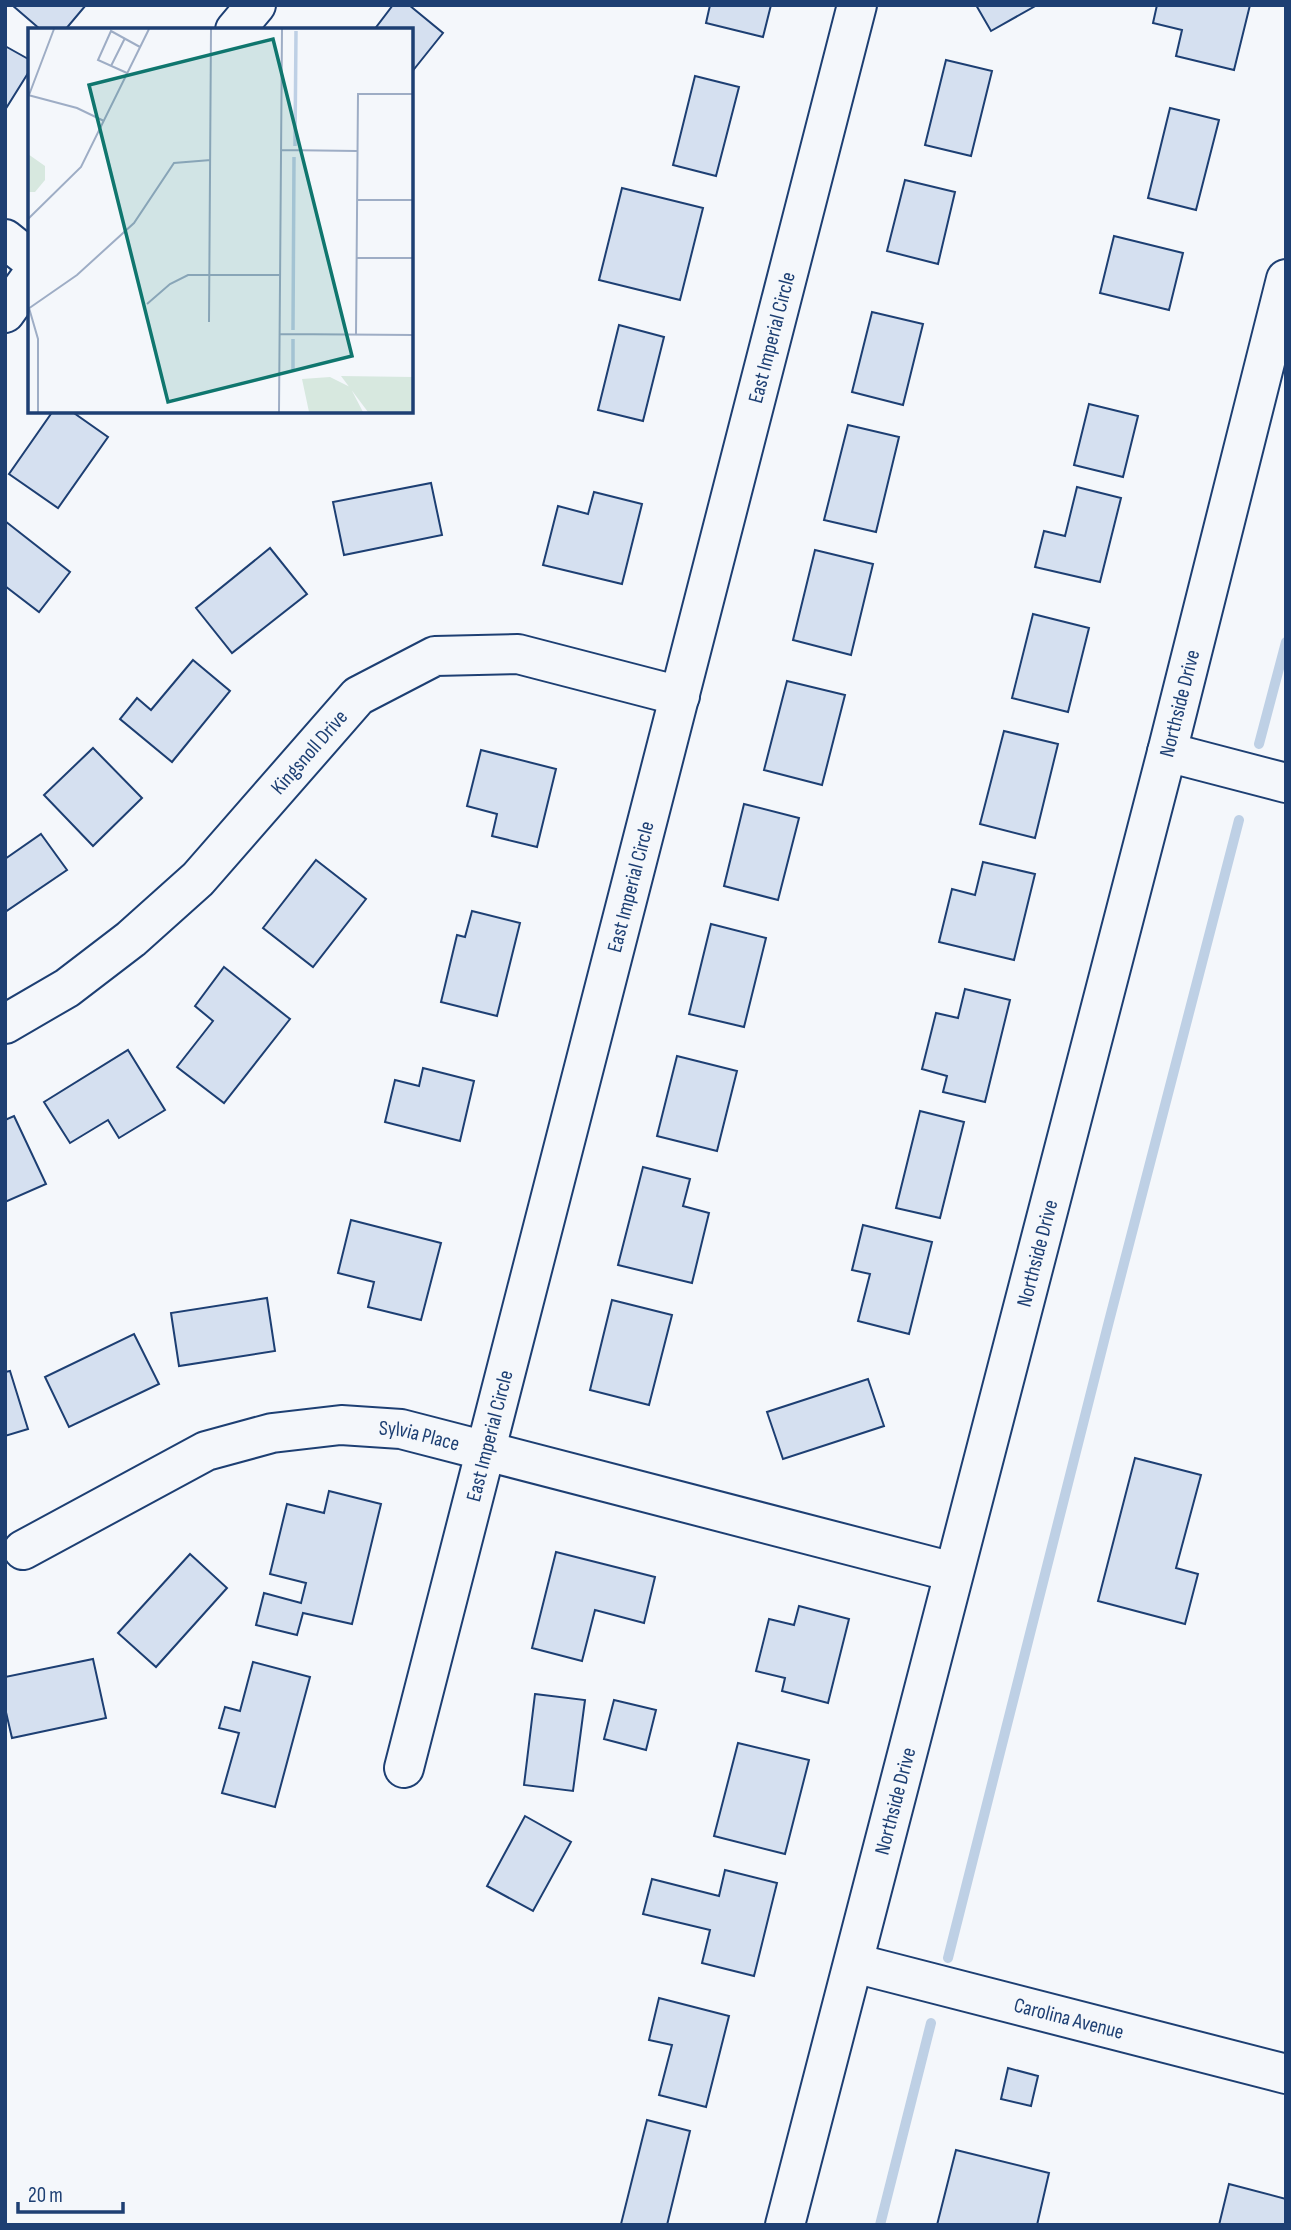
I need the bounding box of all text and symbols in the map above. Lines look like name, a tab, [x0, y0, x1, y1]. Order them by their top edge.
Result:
inset map	[28, 28, 413, 413]
street label: East Imperial Circle	[743, 269, 801, 406]
street label: Northside Drive	[1154, 647, 1205, 760]
street label: Kingsnoll Drive	[266, 705, 353, 800]
street label: East Imperial Circle	[602, 819, 660, 955]
street label: Northside Drive	[1012, 1197, 1063, 1310]
street label: East Imperial Circle	[461, 1368, 519, 1504]
street label: Sylvia Place	[378, 1416, 462, 1457]
street label: Northside Drive	[870, 1745, 921, 1857]
street label: Carolina Avenue	[1011, 1993, 1126, 2045]
scale bar	[18, 2170, 122, 2214]
text: 20 m	[28, 2183, 63, 2208]

